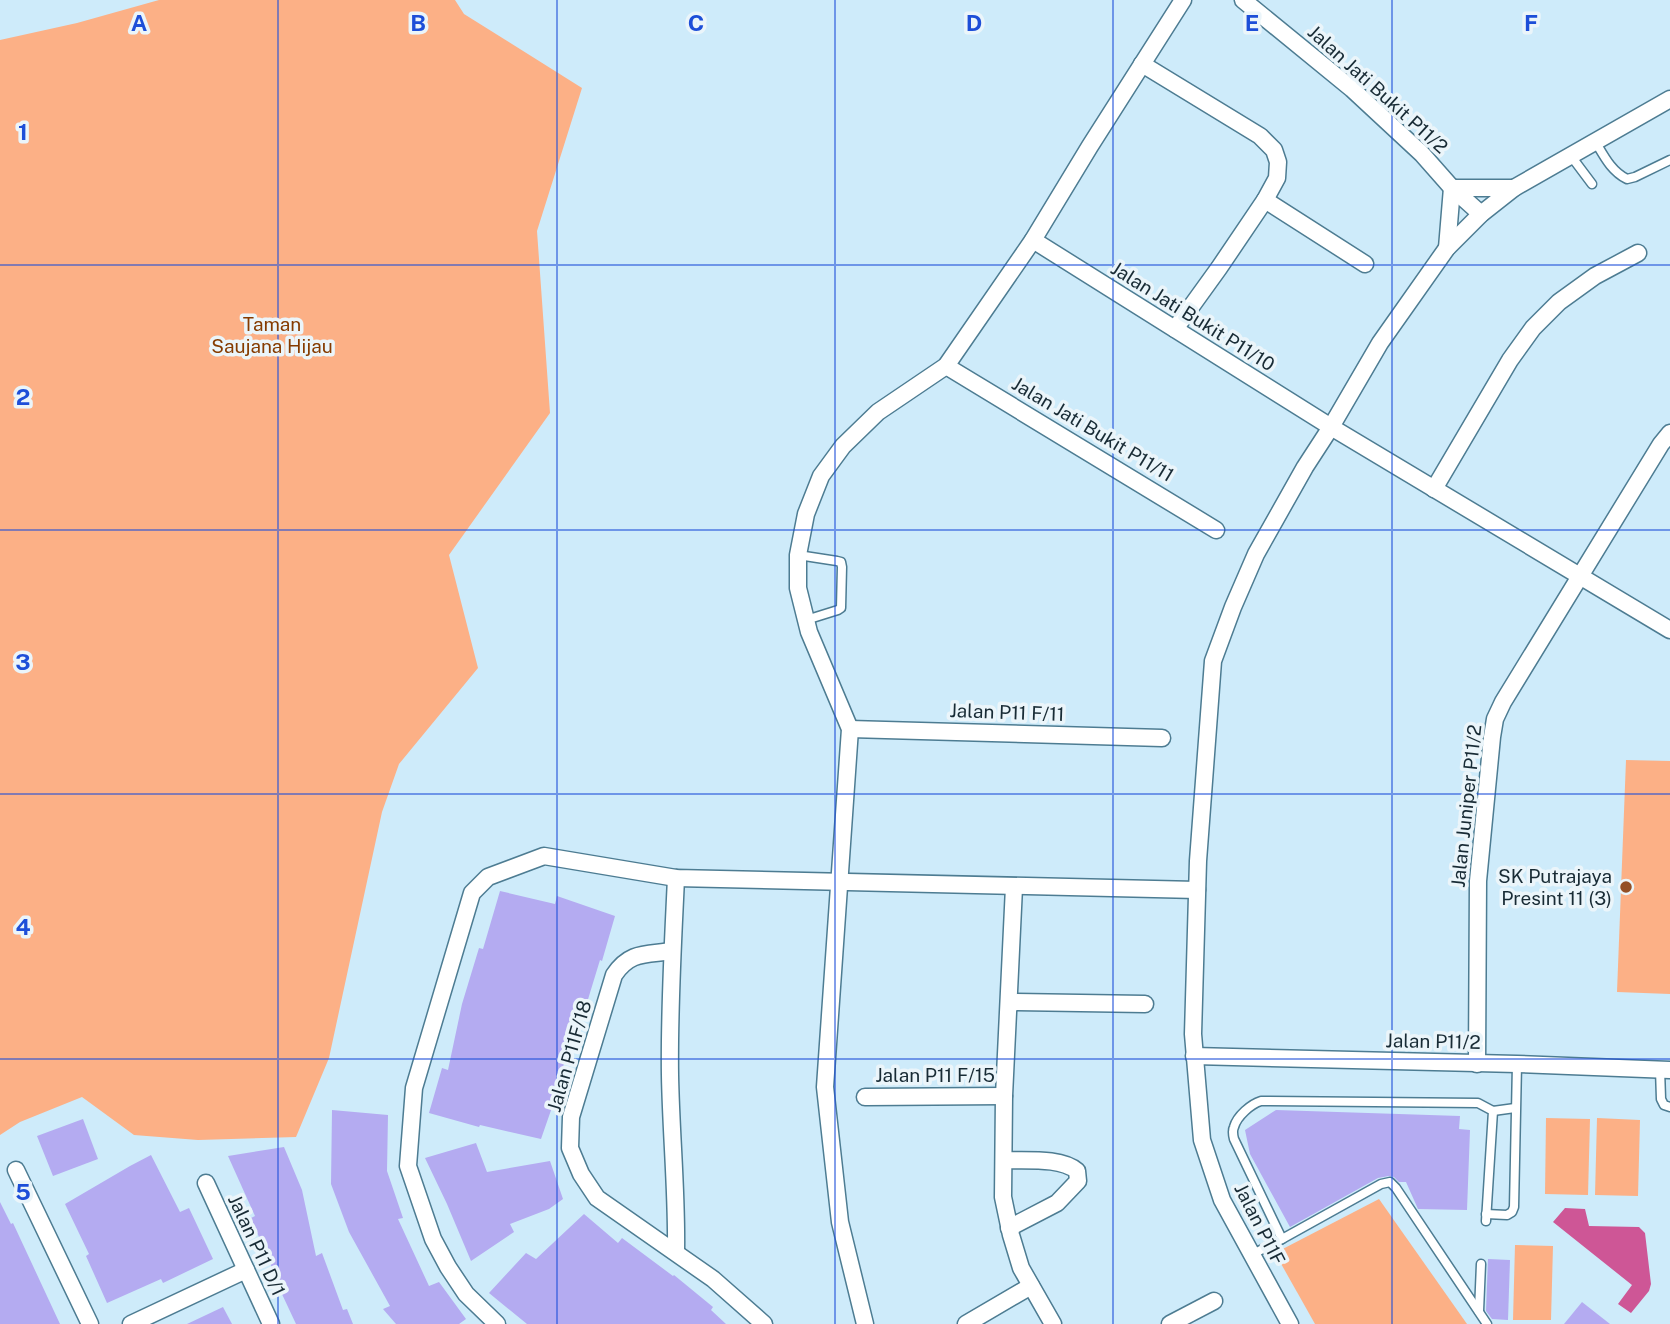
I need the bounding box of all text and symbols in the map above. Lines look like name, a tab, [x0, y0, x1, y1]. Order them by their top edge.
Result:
text: A	[131, 9, 148, 36]
text: B	[410, 9, 426, 36]
text: C	[688, 9, 704, 36]
text: D	[966, 9, 982, 36]
text: E	[1245, 9, 1259, 36]
text: F	[1524, 9, 1538, 36]
street label: Jalan Jati Bukit P11/2	[1304, 20, 1452, 158]
text: 1	[18, 118, 28, 145]
street label: Jalan Jati Bukit P11/10	[1107, 257, 1279, 375]
park label: Taman Saujana Hijau	[211, 313, 333, 357]
street label: Jalan Jati Bukit P11/11	[1008, 372, 1178, 486]
text: 2	[16, 383, 30, 410]
text: 3	[15, 648, 31, 675]
street label: Jalan P11 F/11	[949, 699, 1065, 725]
street label: Jalan Juniper P11/2	[1447, 723, 1485, 889]
place label: SK Putrajaya Presint 11 (3)	[1498, 865, 1612, 909]
marker: SK Putrajaya Presint 11 (3)	[1618, 879, 1634, 895]
text: 4	[15, 913, 31, 940]
street label: Jalan P11F/18	[543, 998, 595, 1114]
street label: Jalan P11/2	[1385, 1029, 1481, 1053]
street label: Jalan P11 F/15	[875, 1064, 995, 1086]
text: 5	[15, 1178, 31, 1205]
street label: Jalan P11F	[1230, 1180, 1290, 1268]
street label: Jalan P11 D/1	[224, 1191, 290, 1299]

